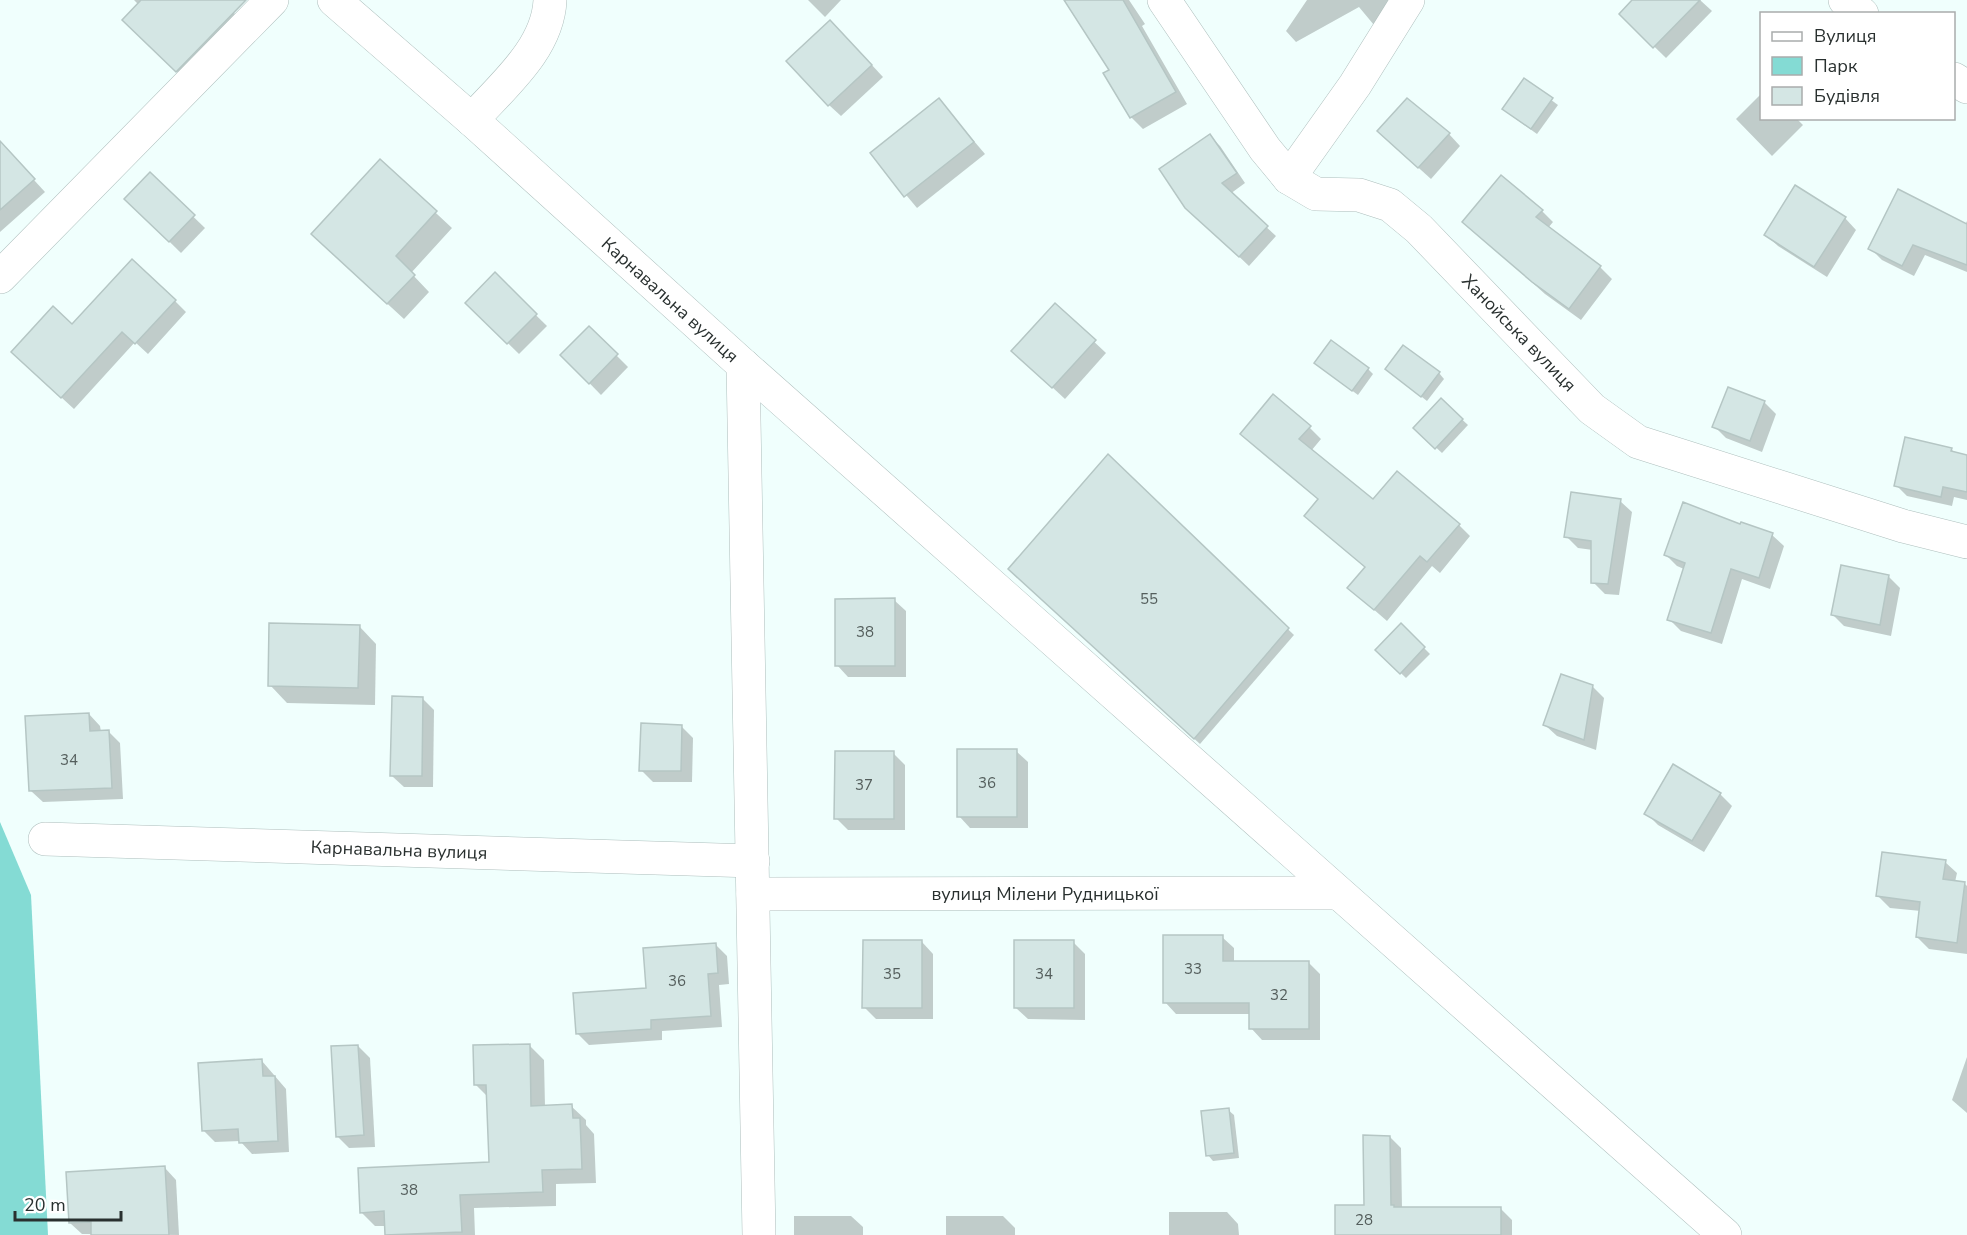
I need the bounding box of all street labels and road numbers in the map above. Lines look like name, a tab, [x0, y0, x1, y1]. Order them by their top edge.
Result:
street label: Карнавальна вулиця	[596, 232, 744, 368]
street label: Ханойська вулиця	[1457, 269, 1581, 397]
street label: Карнавальна вулиця	[310, 835, 488, 865]
street label: вулиця Мілени Рудницької	[932, 882, 1159, 906]

